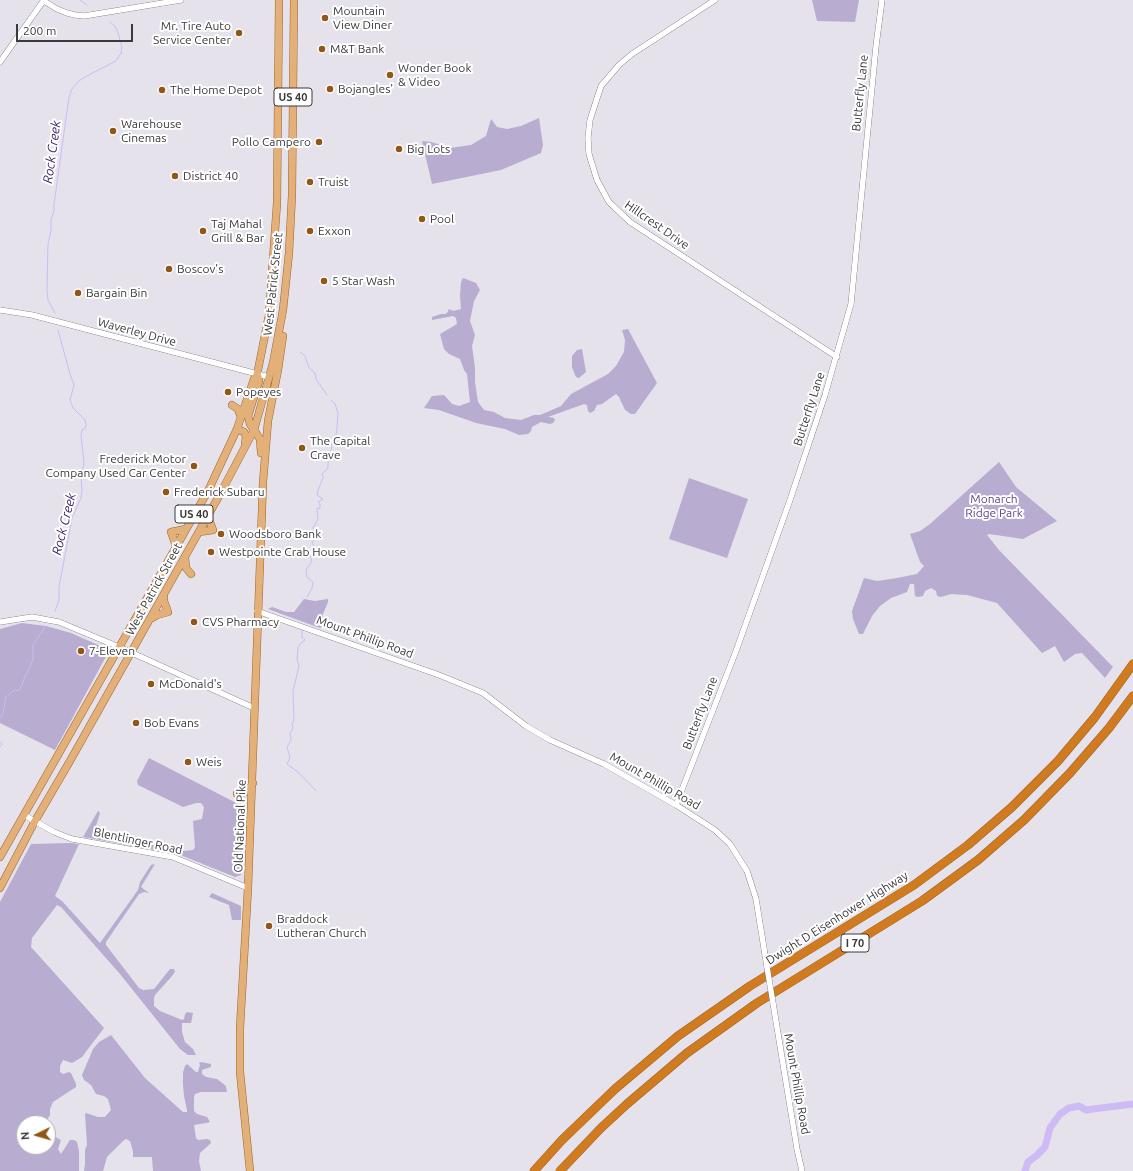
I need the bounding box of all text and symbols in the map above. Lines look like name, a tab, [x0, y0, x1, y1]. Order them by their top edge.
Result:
place label: Mountain View Diner	[333, 4, 392, 32]
marker: Mountain View Diner	[320, 13, 330, 23]
scale bar	[18, 16, 135, 42]
place label: Mr. Tire Auto Service Center	[153, 19, 231, 47]
text: 200 m	[23, 24, 56, 37]
marker: Mr. Tire Auto Service Center	[234, 28, 244, 38]
place label: M&T Bank	[330, 42, 384, 56]
marker: M&T Bank	[317, 44, 327, 54]
street label: Butterfly Lane	[849, 54, 871, 132]
place label: Wonder Book & Video	[398, 61, 471, 89]
marker: Wonder Book & Video	[385, 70, 395, 80]
place label: Bojangles'	[338, 82, 393, 96]
place label: The Home Depot	[170, 83, 262, 97]
marker: Bojangles'	[325, 84, 335, 94]
marker: The Home Depot	[157, 85, 167, 95]
road number: US 40	[274, 88, 312, 106]
place label: Warehouse Cinemas	[121, 117, 182, 145]
water label: Rock Creek	[40, 120, 64, 184]
marker: Warehouse Cinemas	[108, 126, 118, 136]
place label: Pollo Campero	[232, 135, 311, 149]
marker: Pollo Campero	[314, 137, 324, 147]
place label: Big Lots	[407, 142, 450, 156]
marker: Big Lots	[394, 144, 404, 154]
place label: District 40	[183, 169, 238, 183]
marker: District 40	[170, 171, 180, 181]
place label: Truist	[318, 175, 349, 189]
marker: Truist	[305, 177, 315, 187]
street label: Hillcrest Drive	[622, 197, 692, 253]
place label: Pool	[430, 212, 454, 226]
marker: Pool	[417, 214, 427, 224]
place label: Taj Mahal Grill & Bar	[211, 217, 264, 245]
place label: Exxon	[318, 224, 351, 238]
marker: Taj Mahal Grill & Bar	[198, 226, 208, 236]
marker: Exxon	[305, 226, 315, 236]
street label: West Patrick Street	[260, 232, 286, 336]
place label: Boscov's	[177, 262, 223, 276]
marker: Boscov's	[164, 264, 174, 274]
place label: 5 Star Wash	[332, 274, 395, 288]
marker: 5 Star Wash	[319, 276, 329, 286]
place label: Bargain Bin	[86, 286, 147, 300]
marker: Bargain Bin	[73, 288, 83, 298]
street label: Waverley Drive	[96, 315, 178, 349]
street label: Butterfly Lane	[790, 370, 828, 448]
place label: Popeyes	[236, 385, 281, 399]
marker: Popeyes	[223, 387, 233, 397]
place label: The Capital Crave	[310, 434, 370, 462]
marker: The Capital Crave	[297, 443, 307, 453]
place label: Frederick Motor Company Used Car Center	[45, 452, 186, 480]
marker: Frederick Motor Company Used Car Center	[189, 461, 199, 471]
place label: Frederick Subaru	[174, 485, 264, 499]
marker: Frederick Subaru	[161, 487, 171, 497]
water label: Rock Creek	[49, 491, 79, 557]
park label: Monarch Ridge Park	[965, 492, 1023, 520]
road number: US 40	[175, 505, 213, 523]
place label: Woodsboro Bank	[229, 527, 321, 541]
marker: Woodsboro Bank	[216, 529, 226, 539]
street label: West Patrick Street	[123, 540, 185, 638]
place label: Westpointe Crab House	[219, 545, 346, 559]
marker: Westpointe Crab House	[206, 547, 216, 557]
street label: Mount Phillip Road	[315, 613, 415, 661]
place label: CVS Pharmacy	[202, 615, 279, 629]
marker: CVS Pharmacy	[189, 617, 199, 627]
place label: 7-Eleven	[89, 644, 135, 658]
marker: 7-Eleven	[76, 646, 86, 656]
street label: Butterfly Lane	[679, 674, 721, 752]
place label: McDonald's	[159, 677, 222, 691]
marker: McDonald's	[146, 679, 156, 689]
place label: Bob Evans	[144, 716, 199, 730]
marker: Bob Evans	[131, 718, 141, 728]
street label: Mount Phillip Road	[607, 749, 703, 813]
place label: Weis	[196, 755, 222, 769]
marker: Weis	[183, 757, 193, 767]
street label: Old National Pike	[231, 779, 249, 873]
street label: Blentlinger Road	[92, 825, 184, 857]
street label: Dwight D Eisenhower Highway	[763, 868, 911, 968]
place label: Braddock Lutheran Church	[277, 912, 366, 940]
marker: Braddock Lutheran Church	[264, 921, 274, 931]
road number: I 70	[841, 934, 869, 952]
street label: Mount Phillip Road	[781, 1032, 813, 1136]
north arrow	[16, 1115, 56, 1155]
text: N	[19, 1131, 31, 1141]

